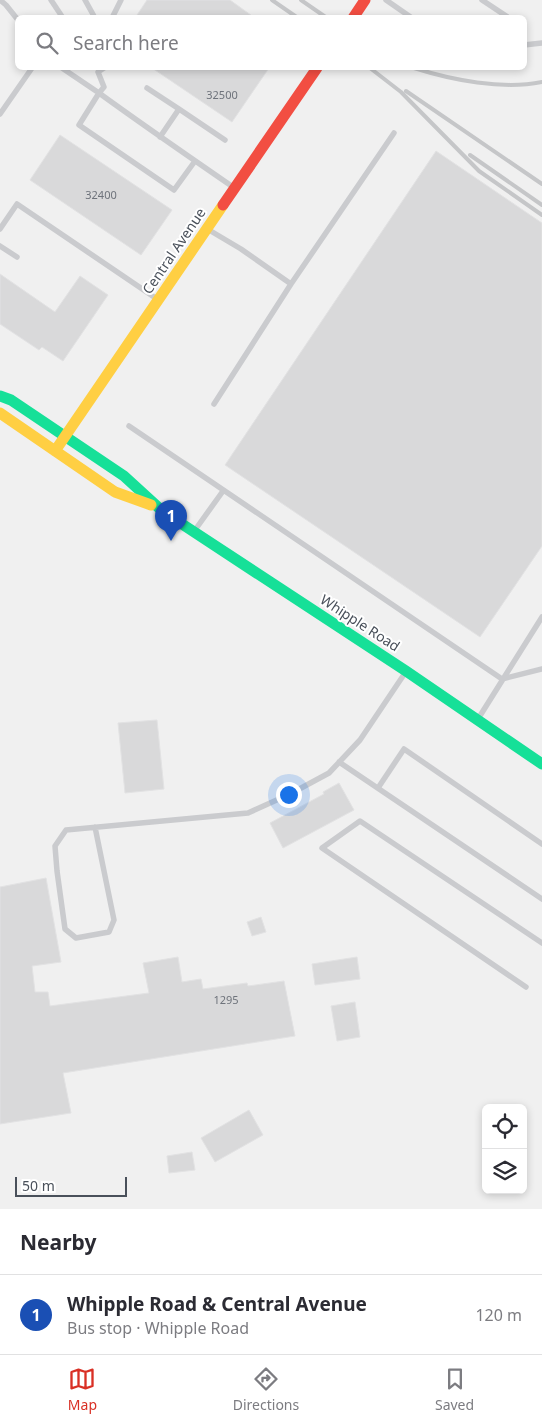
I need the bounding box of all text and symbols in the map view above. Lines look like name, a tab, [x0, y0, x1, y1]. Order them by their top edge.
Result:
search box	[15, 15, 527, 70]
icon: search	[33, 29, 61, 57]
text: Search here	[73, 30, 179, 56]
house number: 32500	[206, 87, 238, 102]
house number: 32400	[85, 187, 117, 202]
street label: Central Avenue	[138, 204, 210, 298]
pin: 1	[155, 500, 187, 541]
street label: Whipple Road	[317, 590, 404, 655]
your location	[276, 782, 302, 808]
house number: 1295	[213, 992, 239, 1007]
map controls	[482, 1104, 527, 1194]
button: locate	[482, 1104, 527, 1149]
button: layers	[482, 1149, 527, 1194]
scale bar	[15, 1174, 128, 1197]
text: 50 m	[22, 1176, 55, 1195]
text: Nearby	[20, 1228, 96, 1256]
text: Whipple Road & Central Avenue	[67, 1291, 367, 1317]
text: 1	[31, 1304, 41, 1326]
text: 120 m	[475, 1304, 522, 1326]
text: Bus stop · Whipple Road	[67, 1317, 249, 1339]
tab: Map	[68, 1365, 97, 1414]
tab: Directions	[233, 1365, 299, 1414]
tab: Saved	[435, 1365, 474, 1414]

